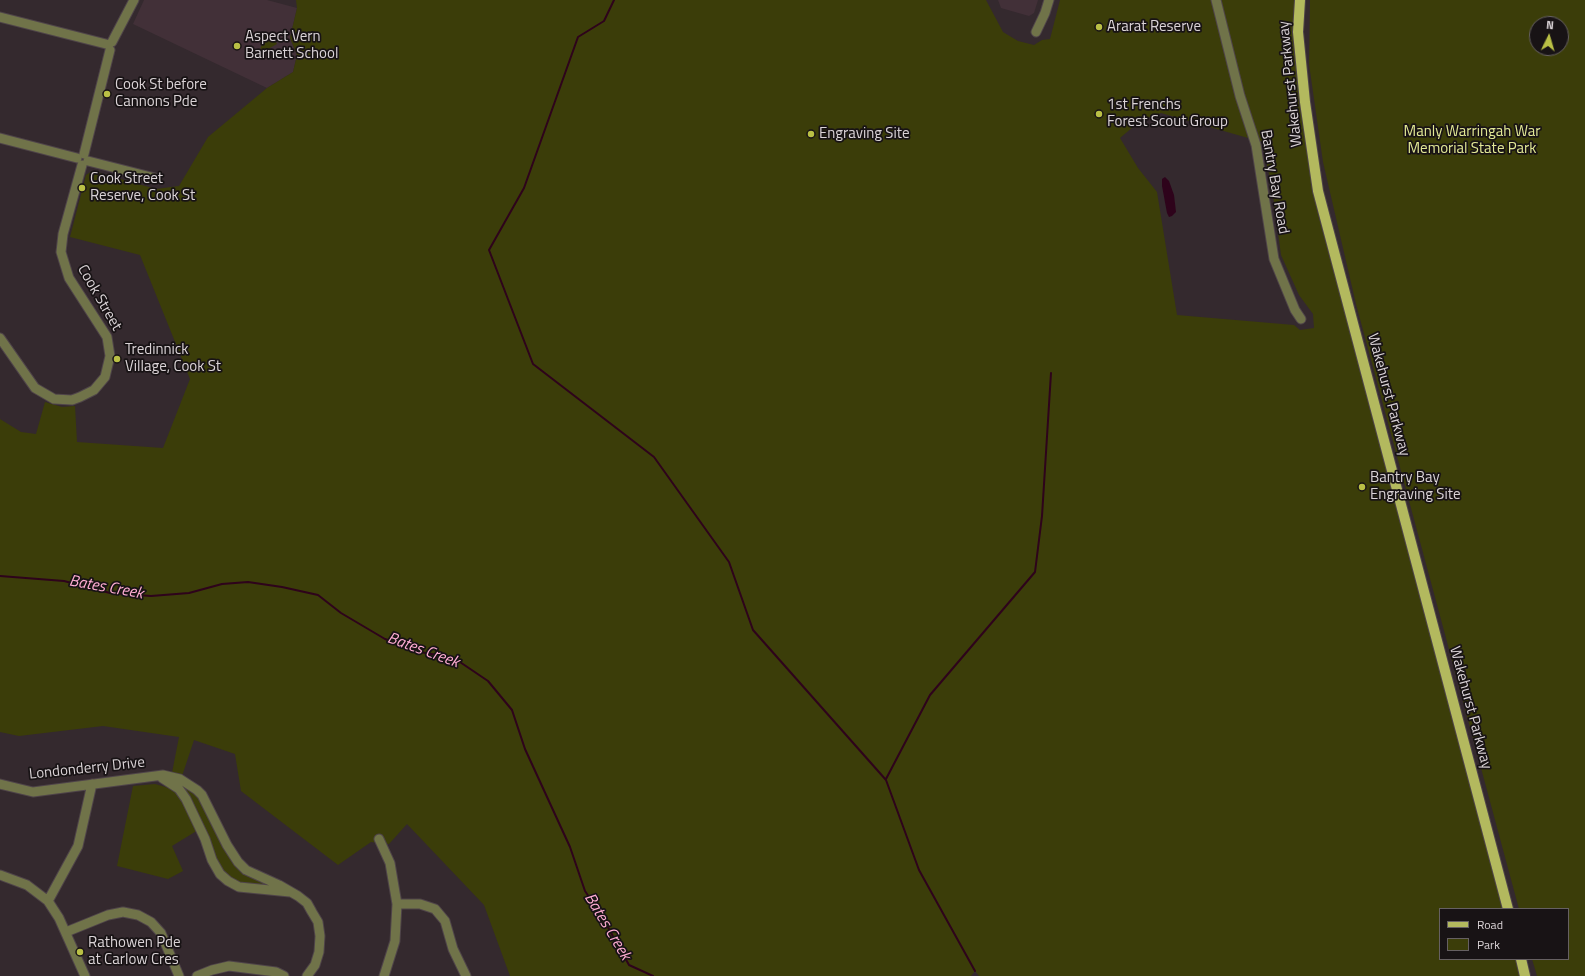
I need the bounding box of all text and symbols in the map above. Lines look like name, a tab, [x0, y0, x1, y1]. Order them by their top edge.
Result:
north arrow	[1529, 16, 1569, 56]
text: N	[1545, 17, 1554, 33]
place label: Ararat Reserve	[1107, 18, 1201, 36]
street label: Wakehurst Parkway	[1275, 20, 1307, 148]
marker: Ararat Reserve	[1094, 22, 1104, 32]
place label: Aspect Vern Barnett School	[245, 28, 338, 63]
marker: Aspect Vern Barnett School	[232, 41, 242, 51]
place label: Cook St before Cannons Pde	[115, 76, 207, 111]
marker: Cook St before Cannons Pde	[102, 89, 112, 99]
place label: 1st Frenchs Forest Scout Group	[1107, 96, 1228, 131]
marker: 1st Frenchs Forest Scout Group	[1094, 109, 1104, 119]
park label: Manly Warringah War Memorial State Park	[1404, 123, 1540, 158]
place label: Engraving Site	[819, 125, 910, 143]
marker: Engraving Site	[806, 129, 816, 139]
street label: Bantry Bay Road	[1256, 129, 1292, 235]
place label: Cook Street Reserve, Cook St	[90, 170, 195, 205]
marker: Cook Street Reserve, Cook St	[77, 183, 87, 193]
street label: Cook Street	[73, 262, 125, 334]
street label: Wakehurst Parkway	[1363, 332, 1413, 458]
place label: Tredinnick Village, Cook St	[125, 341, 221, 376]
marker: Tredinnick Village, Cook St	[112, 354, 122, 364]
place label: Bantry Bay Engraving Site	[1370, 469, 1461, 504]
marker: Bantry Bay Engraving Site	[1357, 482, 1367, 492]
water label: Bates Creek	[67, 572, 145, 604]
water label: Bates Creek	[385, 629, 461, 673]
street label: Wakehurst Parkway	[1445, 645, 1495, 771]
street label: Londonderry Drive	[28, 754, 146, 784]
water label: Bates Creek	[579, 890, 635, 964]
legend	[1439, 908, 1569, 960]
text: Road	[1477, 915, 1503, 934]
place label: Rathowen Pde at Carlow Cres	[88, 934, 181, 969]
text: Park	[1477, 935, 1500, 954]
marker: Rathowen Pde at Carlow Cres	[75, 947, 85, 957]

